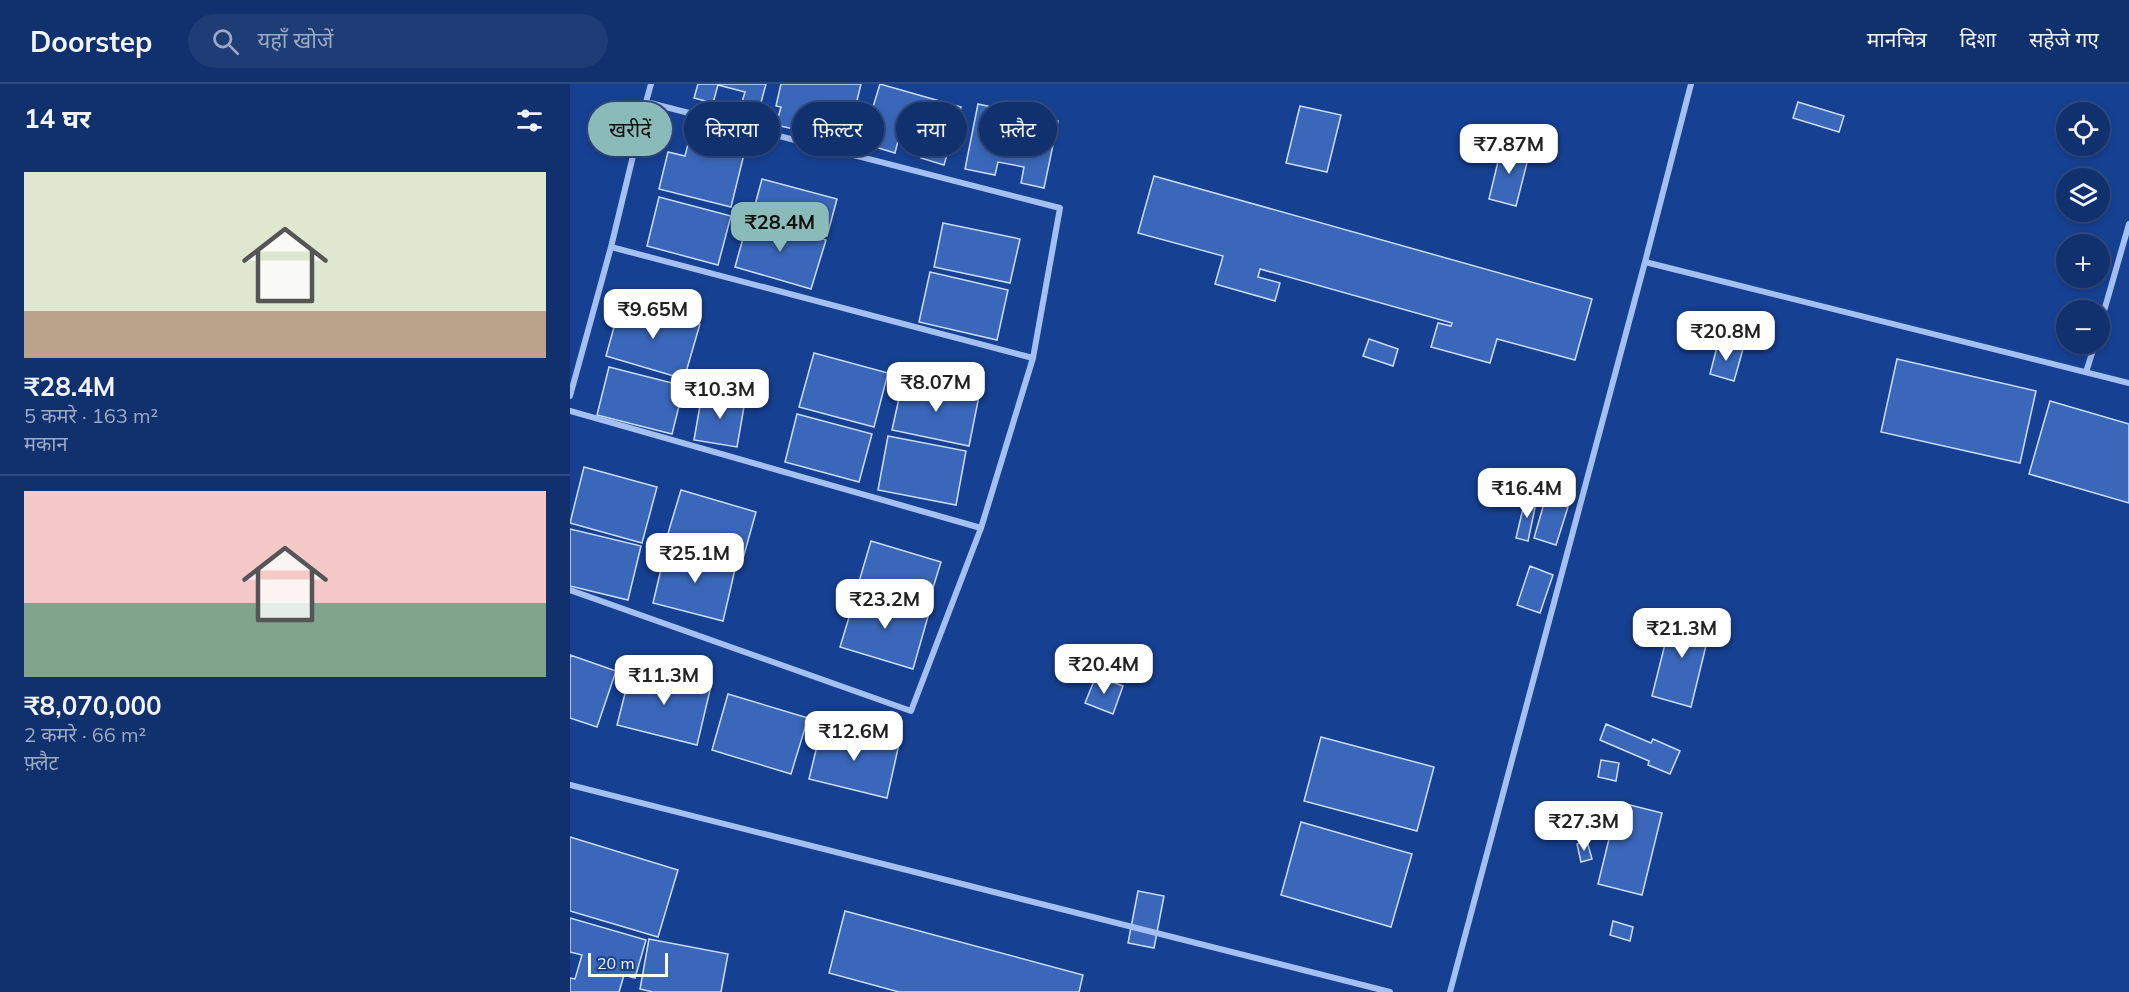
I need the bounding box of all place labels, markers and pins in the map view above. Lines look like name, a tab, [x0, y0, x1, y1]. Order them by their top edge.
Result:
pin: ₹7.87M	[1460, 124, 1558, 175]
pin: ₹28.4M	[731, 202, 829, 253]
pin: ₹9.65M	[604, 289, 702, 340]
pin: ₹20.8M	[1677, 311, 1775, 362]
pin: ₹8.07M	[887, 362, 985, 413]
pin: ₹10.3M	[671, 369, 769, 420]
pin: ₹16.4M	[1478, 468, 1576, 519]
pin: ₹25.1M	[646, 533, 744, 584]
pin: ₹23.2M	[836, 579, 934, 630]
pin: ₹21.3M	[1633, 608, 1731, 659]
pin: ₹20.4M	[1055, 644, 1153, 695]
pin: ₹11.3M	[615, 655, 713, 706]
pin: ₹12.6M	[805, 711, 903, 762]
pin: ₹27.3M	[1535, 801, 1633, 852]

